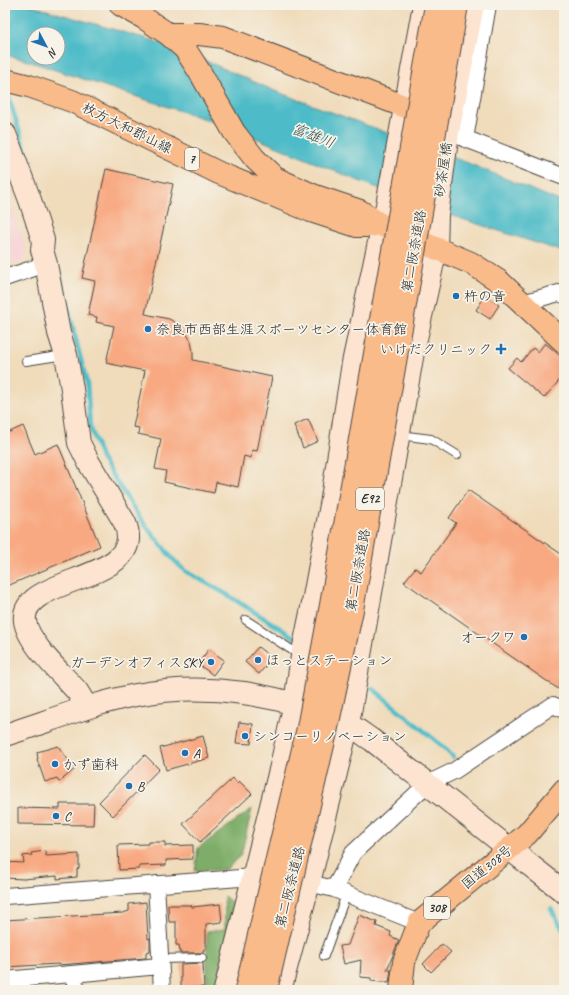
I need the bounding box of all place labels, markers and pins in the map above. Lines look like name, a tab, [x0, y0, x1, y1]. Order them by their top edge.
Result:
place label: 杵の音	[464, 288, 506, 305]
marker: 杵の音	[451, 291, 461, 301]
place label: 奈良市西部生涯スポーツセンター体育館	[156, 321, 407, 338]
marker: 奈良市西部生涯スポーツセンター体育館	[143, 324, 153, 334]
place label: いけだクリニック	[380, 341, 492, 358]
marker: いけだクリニック	[495, 343, 507, 355]
place label: オークワ	[460, 629, 516, 646]
marker: オークワ	[519, 632, 529, 642]
place label: ほっとステーション	[266, 652, 393, 669]
place label: ガーデンオフィスSKY	[70, 654, 205, 671]
marker: ほっとステーション	[253, 655, 263, 665]
marker: ガーデンオフィスSKY	[206, 657, 216, 667]
place label: シンコーリノベーション	[253, 728, 407, 745]
marker: シンコーリノベーション	[240, 731, 250, 741]
place label: A	[193, 745, 201, 762]
marker: A	[180, 748, 190, 758]
place label: かず歯科	[63, 756, 119, 773]
marker: かず歯科	[50, 759, 60, 769]
place label: B	[137, 778, 146, 795]
marker: B	[124, 781, 134, 791]
place label: C	[64, 808, 72, 825]
marker: C	[51, 811, 61, 821]

